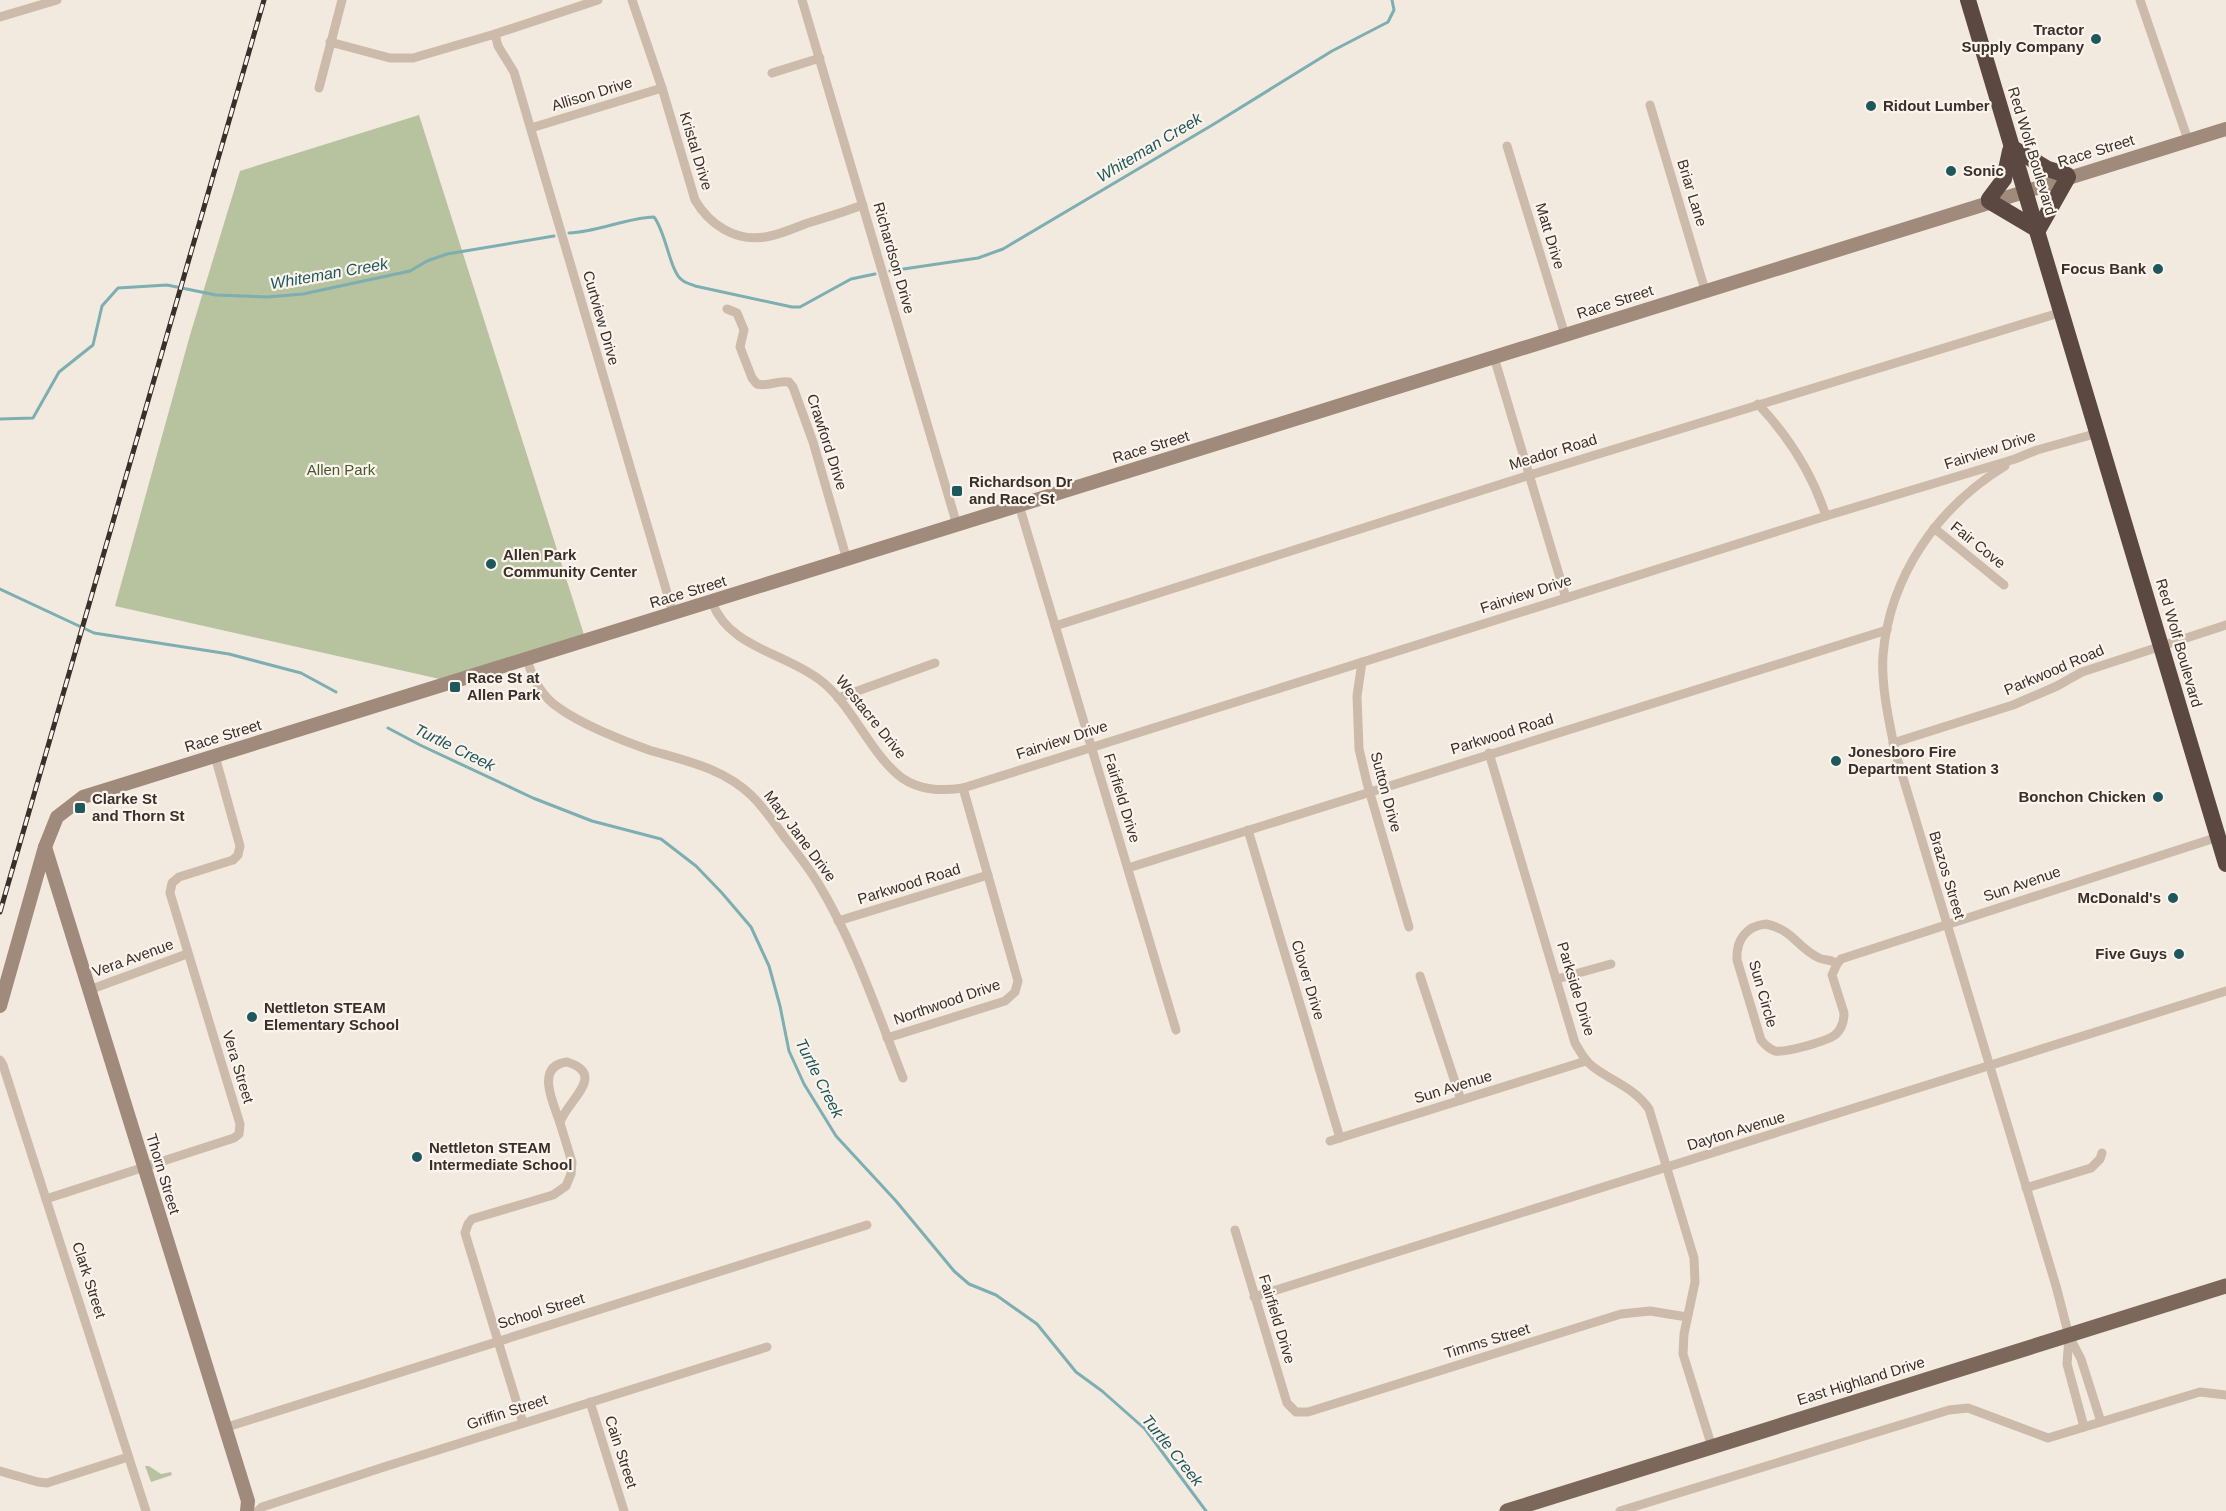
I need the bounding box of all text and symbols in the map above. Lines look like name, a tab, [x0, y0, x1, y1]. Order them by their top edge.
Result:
place label: Tractor Supply Company	[1961, 21, 2085, 55]
marker: Tractor Supply Company	[2089, 32, 2103, 46]
street label: Allison Drive	[550, 73, 634, 114]
street label: Red Wolf Boulevard	[2005, 85, 2060, 217]
place label: Ridout Lumber	[1883, 97, 1990, 114]
marker: Ridout Lumber	[1864, 99, 1878, 113]
water label: Whiteman Creek	[1094, 109, 1206, 185]
street label: Kristal Drive	[677, 110, 716, 192]
street label: Race Street	[2055, 131, 2137, 170]
street label: Briar Lane	[1674, 157, 1711, 228]
place label: Sonic	[1963, 162, 2004, 179]
marker: Sonic	[1944, 164, 1958, 178]
street label: Richardson Drive	[870, 200, 919, 316]
street label: Matt Drive	[1532, 201, 1569, 271]
water label: Whiteman Creek	[269, 255, 390, 292]
place label: Focus Bank	[2061, 260, 2147, 277]
marker: Focus Bank	[2151, 262, 2165, 276]
street label: Curtview Drive	[580, 269, 623, 367]
street label: Race Street	[1575, 281, 1656, 322]
street label: Crawford Drive	[804, 392, 851, 492]
street label: Race Street	[1110, 427, 1192, 466]
street label: Fairview Drive	[1942, 427, 2038, 472]
street label: Meador Road	[1507, 430, 1599, 473]
park label: Allen Park	[307, 461, 376, 478]
place label: Richardson Dr and Race St	[969, 473, 1073, 507]
marker: Richardson Dr and Race St	[950, 484, 964, 498]
street label: Fair Cove	[1948, 518, 2009, 572]
place label: Allen Park Community Center	[503, 546, 637, 580]
marker: Allen Park Community Center	[484, 557, 498, 571]
street label: Fairview Drive	[1478, 571, 1574, 616]
street label: Race Street	[647, 572, 729, 611]
street label: Red Wolf Boulevard	[2153, 577, 2206, 709]
street label: Parkwood Road	[2001, 641, 2106, 698]
place label: Race St at Allen Park	[467, 669, 541, 703]
street label: Westacre Drive	[833, 672, 910, 762]
marker: Race St at Allen Park	[448, 680, 462, 694]
street label: Parkwood Road	[1448, 710, 1555, 757]
street label: Race Street	[182, 716, 264, 755]
street label: Fairview Drive	[1014, 717, 1110, 762]
water label: Turtle Creek	[412, 721, 498, 775]
place label: Jonesboro Fire Department Station 3	[1848, 743, 1999, 777]
street label: Sutton Drive	[1368, 750, 1405, 834]
street label: Fairfield Drive	[1101, 751, 1144, 845]
marker: Jonesboro Fire Department Station 3	[1829, 754, 1843, 768]
street label: Mary Jane Drive	[761, 787, 840, 884]
place label: Bonchon Chicken	[2018, 788, 2146, 805]
place label: Clarke St and Thorn St	[92, 790, 185, 824]
marker: Bonchon Chicken	[2151, 790, 2165, 804]
marker: Clarke St and Thorn St	[73, 801, 87, 815]
street label: Brazos Street	[1926, 829, 1969, 922]
street label: Parkwood Road	[855, 860, 962, 907]
street label: Sun Avenue	[1981, 862, 2063, 905]
place label: McDonald's	[2077, 889, 2161, 906]
marker: McDonald's	[2166, 891, 2180, 905]
street label: Vera Avenue	[90, 935, 176, 980]
street label: Clover Drive	[1288, 938, 1329, 1022]
street label: Parkside Drive	[1554, 940, 1599, 1038]
place label: Five Guys	[2095, 945, 2167, 962]
marker: Five Guys	[2172, 947, 2186, 961]
street label: Sun Circle	[1746, 958, 1781, 1029]
street label: Northwood Drive	[891, 975, 1002, 1028]
place label: Nettleton STEAM Elementary School	[264, 999, 399, 1033]
marker: Nettleton STEAM Elementary School	[245, 1010, 259, 1024]
street label: Vera Street	[219, 1028, 258, 1106]
water label: Turtle Creek	[792, 1036, 847, 1122]
street label: Sun Avenue	[1412, 1067, 1494, 1106]
street label: Dayton Avenue	[1685, 1108, 1787, 1153]
street label: Thorn Street	[143, 1132, 184, 1217]
place label: Nettleton STEAM Intermediate School	[429, 1139, 572, 1173]
marker: Nettleton STEAM Intermediate School	[410, 1150, 424, 1164]
street label: Clark Street	[69, 1240, 110, 1321]
street label: Fairfield Drive	[1256, 1272, 1299, 1366]
street label: School Street	[495, 1289, 587, 1332]
street label: Timms Street	[1442, 1319, 1533, 1362]
street label: East Highland Drive	[1795, 1353, 1927, 1408]
street label: Griffin Street	[464, 1390, 550, 1433]
water label: Turtle Creek	[1139, 1411, 1207, 1490]
street label: Cain Street	[602, 1414, 641, 1491]

